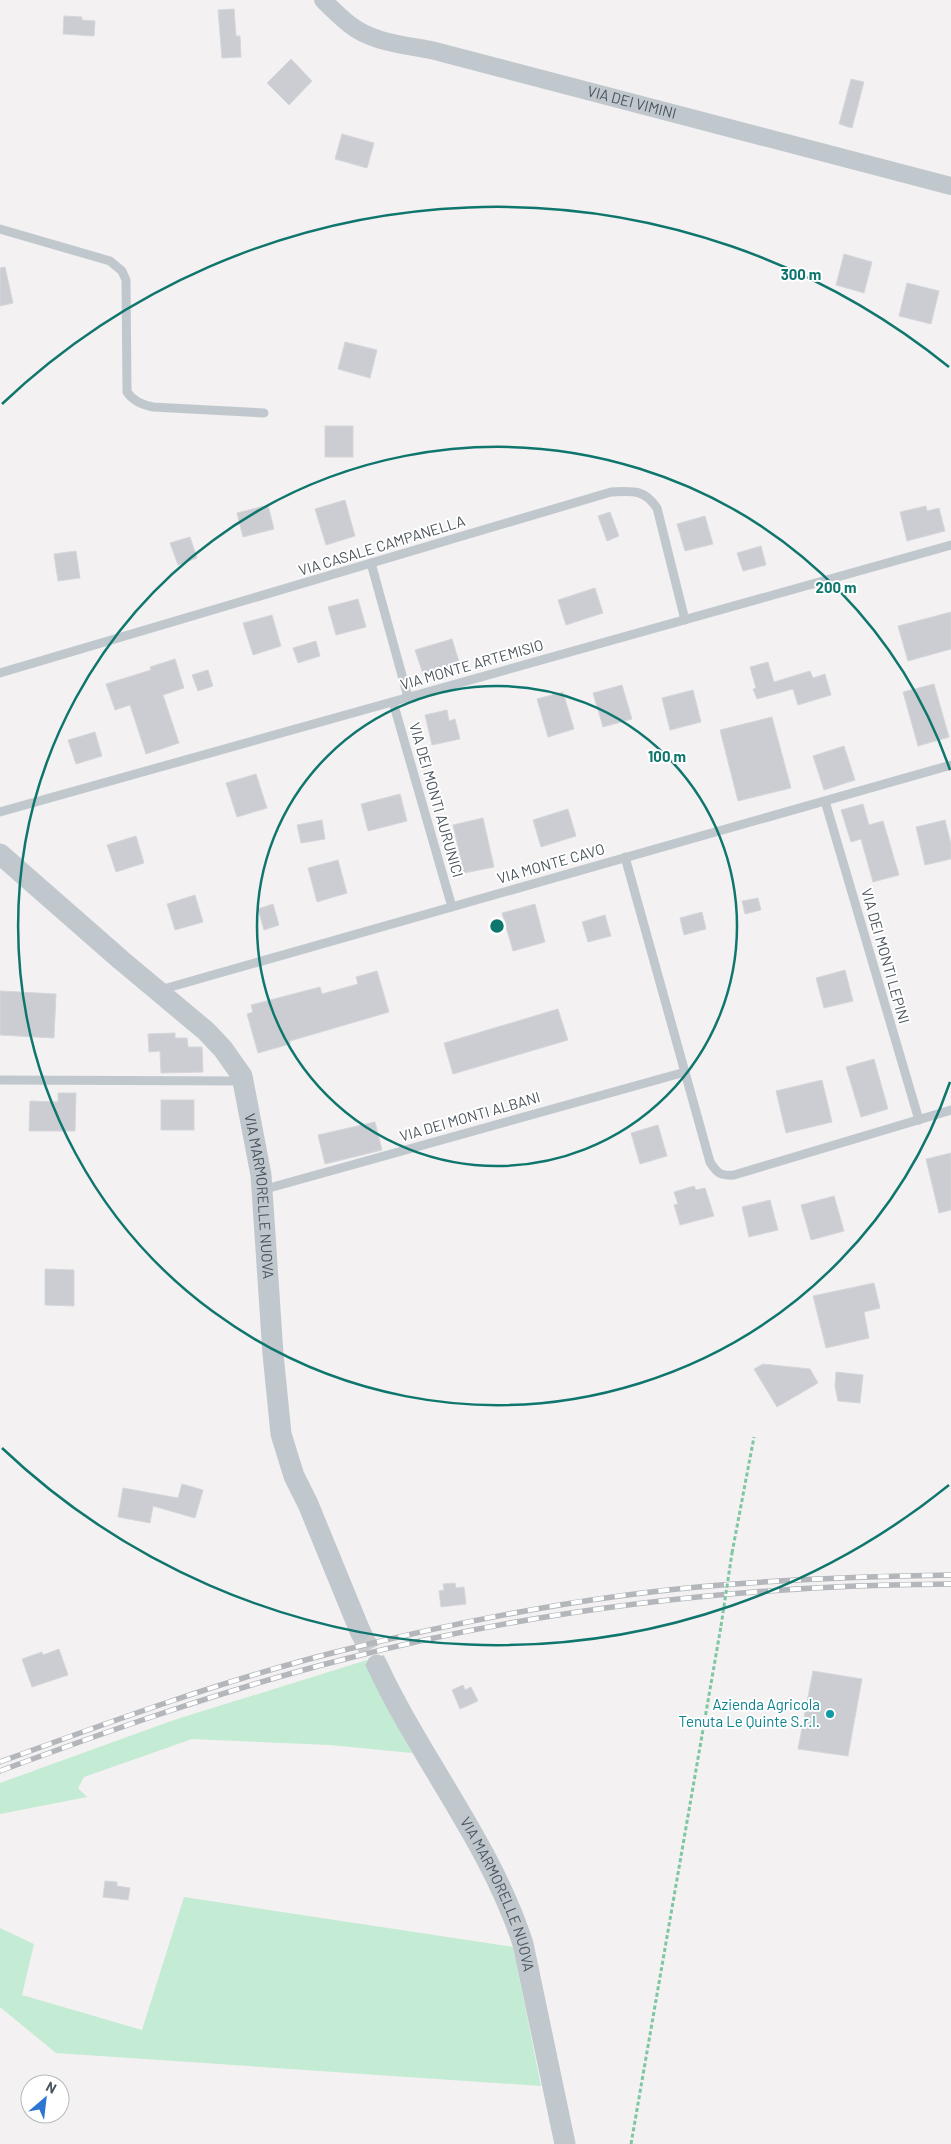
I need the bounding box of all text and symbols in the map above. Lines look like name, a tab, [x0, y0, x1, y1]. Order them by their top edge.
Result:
street label: VIA DEI VIMINI	[586, 81, 679, 122]
text: 300 m	[781, 265, 821, 283]
street label: VIA CASALE CAMPANELLA	[296, 511, 467, 579]
text: 200 m	[815, 578, 857, 596]
street label: VIA MONTE ARTEMISIO	[398, 635, 545, 693]
street label: VIA DEI MONTI AURUNICI	[406, 720, 468, 879]
text: 100 m	[648, 747, 686, 765]
street label: VIA MONTE CAVO	[495, 839, 607, 887]
street label: VIA DEI MONTI LEPINI	[858, 886, 914, 1026]
centre of rings	[488, 917, 506, 935]
street label: VIA DEI MONTI ALBANI	[397, 1087, 542, 1145]
street label: VIA MARMORELLE NUOVA	[241, 1112, 278, 1280]
place label: Azienda Agricola Tenuta Le Quinte S.r.l.	[678, 1695, 820, 1730]
marker: Azienda Agricola Tenuta Le Quinte S.r.l.	[824, 1708, 836, 1720]
street label: VIA MARMORELLE NUOVA	[457, 1814, 539, 1973]
north arrow	[20, 2074, 70, 2124]
text: N	[43, 2077, 59, 2097]

